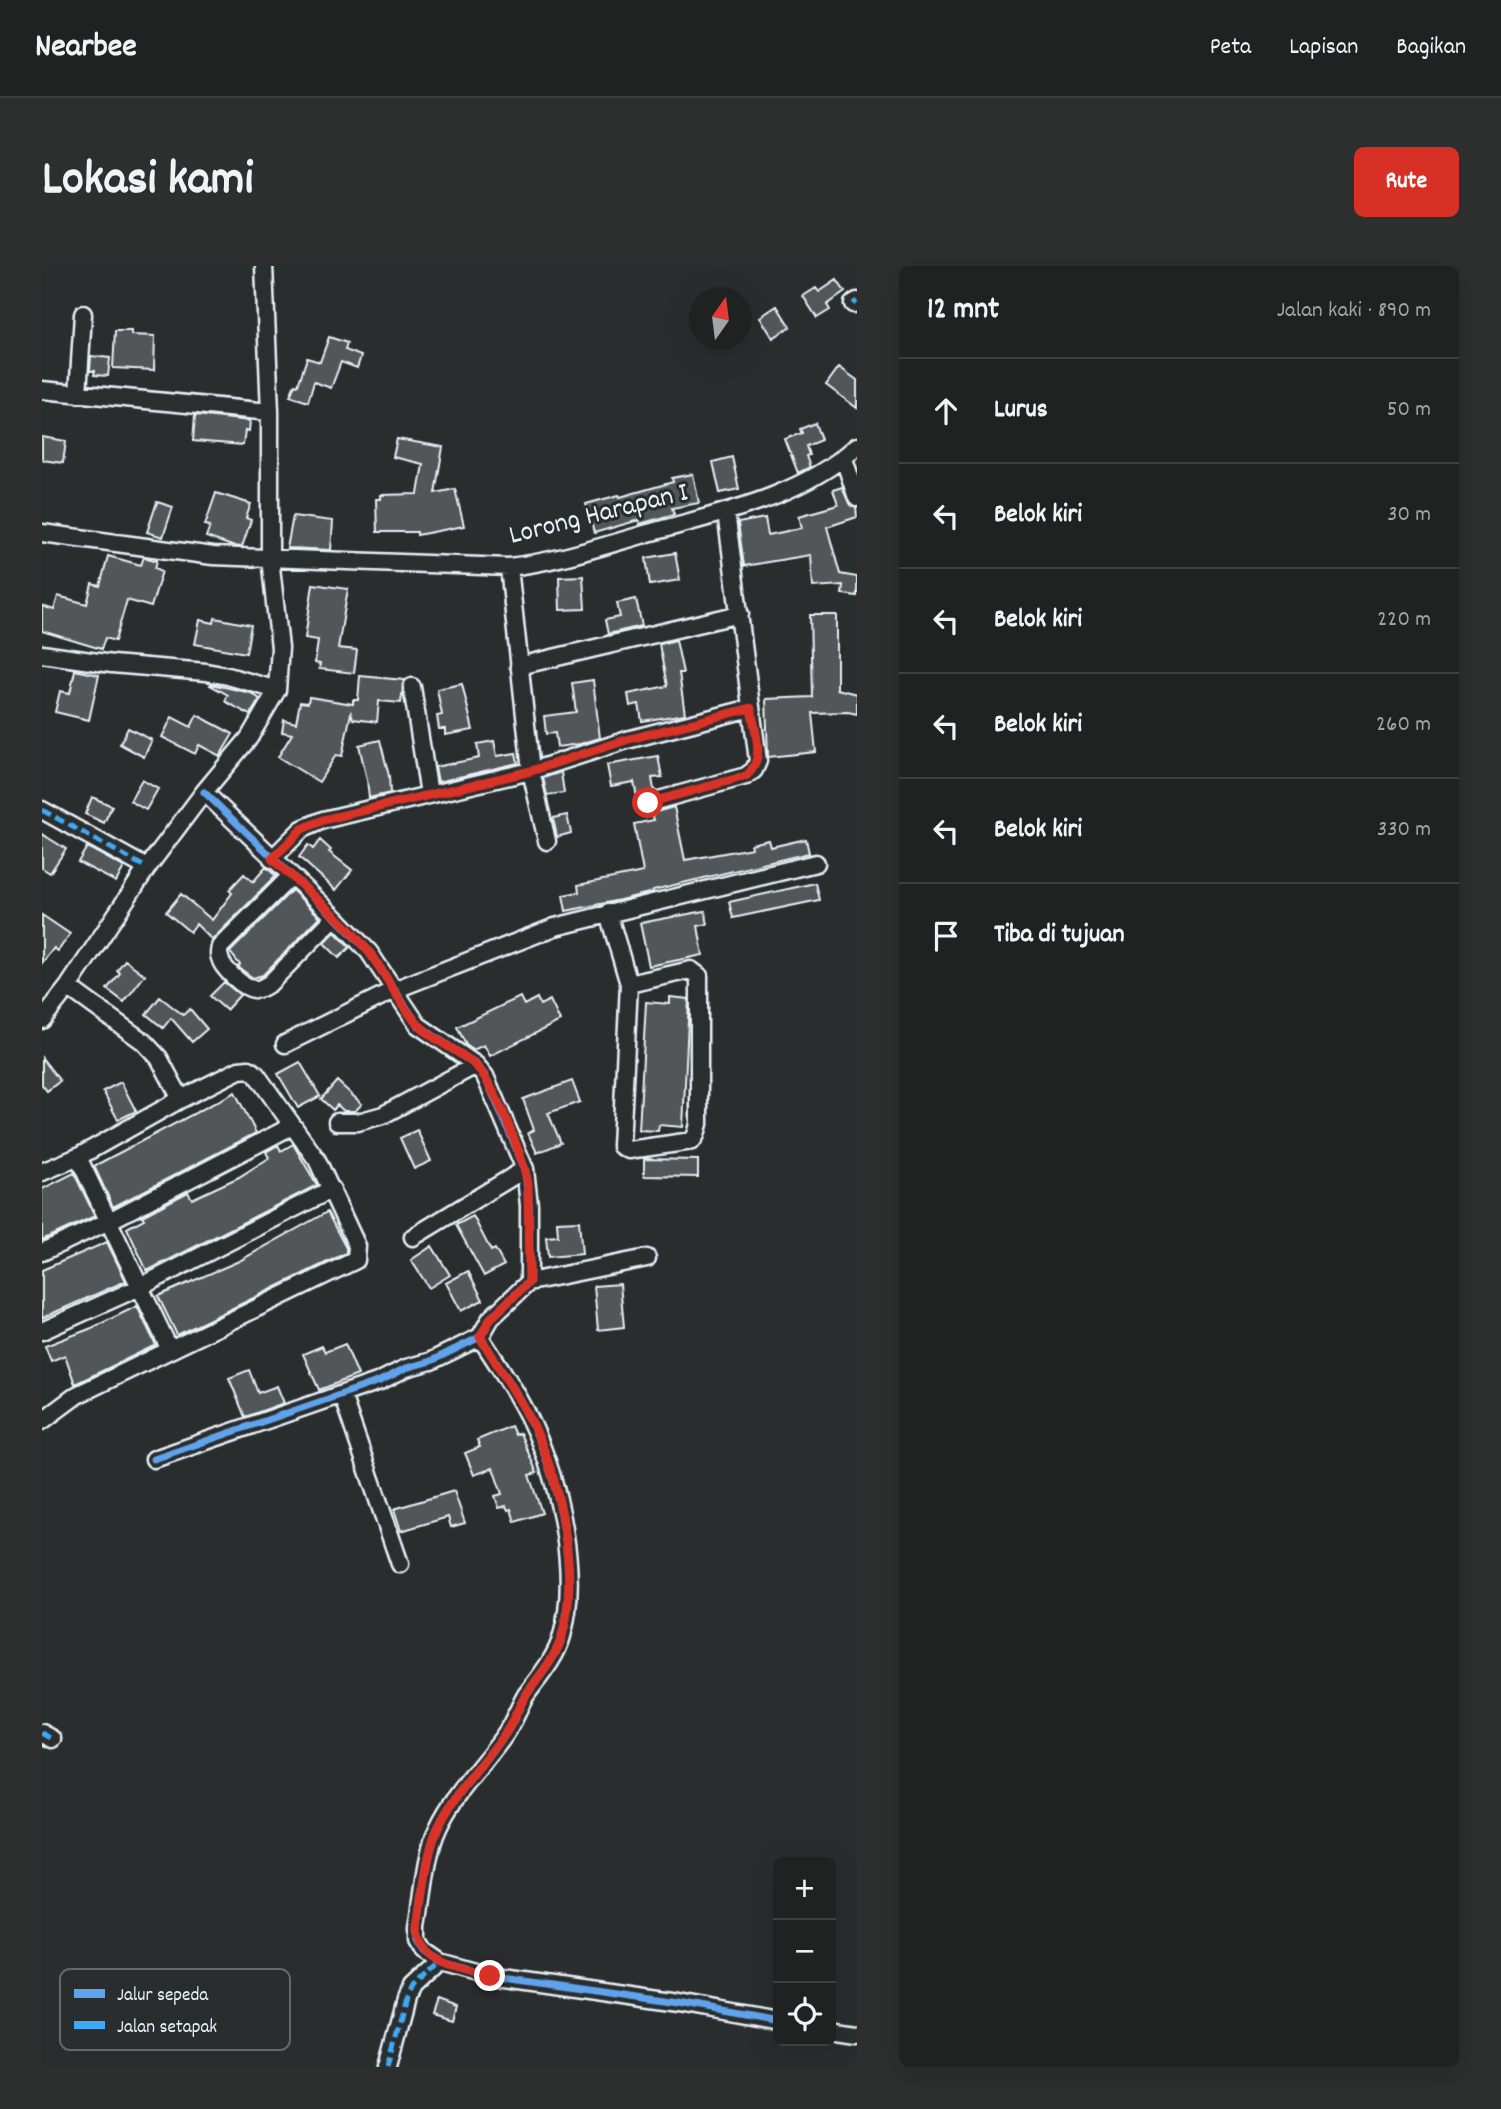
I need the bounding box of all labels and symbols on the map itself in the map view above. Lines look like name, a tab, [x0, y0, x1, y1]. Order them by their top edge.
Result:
north arrow	[689, 287, 752, 350]
street label: Lorong Harapan I	[505, 474, 693, 558]
route start	[632, 787, 663, 818]
route end	[474, 1960, 505, 1991]
legend	[60, 1969, 290, 2050]
text: Jalur sepeda	[117, 1983, 209, 2010]
text: Jalan setapak	[117, 2015, 217, 2042]

